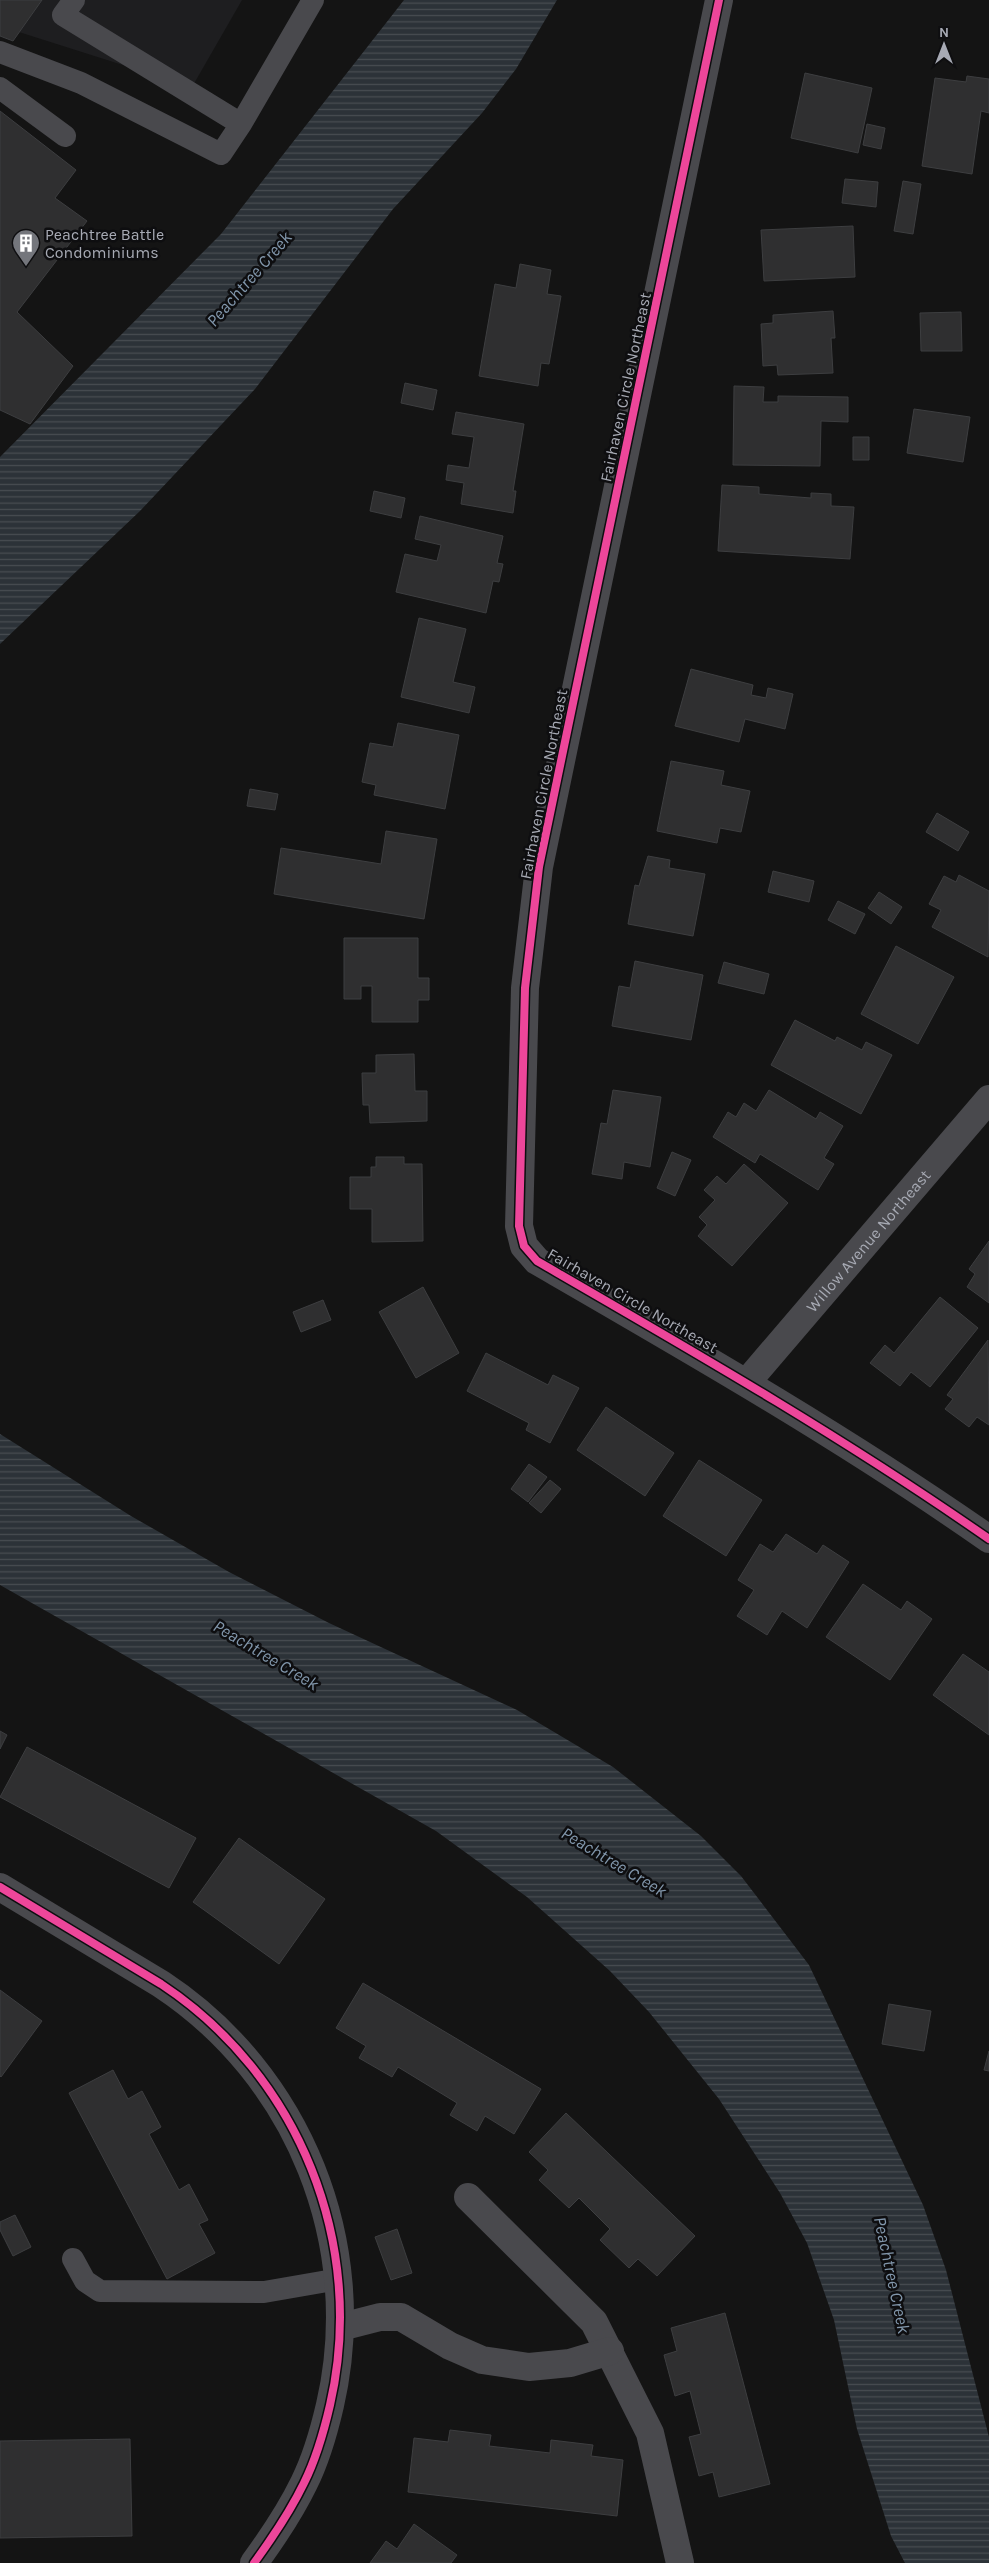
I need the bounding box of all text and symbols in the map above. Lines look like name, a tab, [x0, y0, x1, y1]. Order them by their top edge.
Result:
north arrow	[919, 20, 969, 70]
text: N	[939, 24, 949, 41]
place label: Peachtree Battle Condominiums	[45, 225, 164, 262]
water label: Peachtree Creek	[202, 226, 297, 331]
building icon: Peachtree Battle Condominiums	[11, 228, 41, 267]
street label: Fairhaven Circle Northeast	[596, 291, 655, 484]
street label: Fairhaven Circle Northeast	[516, 687, 571, 881]
street label: Willow Avenue Northeast	[802, 1166, 934, 1316]
street label: Fairhaven Circle Northeast	[544, 1244, 721, 1357]
water label: Peachtree Creek	[209, 1615, 323, 1696]
water label: Peachtree Creek	[557, 1822, 671, 1903]
water label: Peachtree Creek	[869, 2214, 915, 2336]

